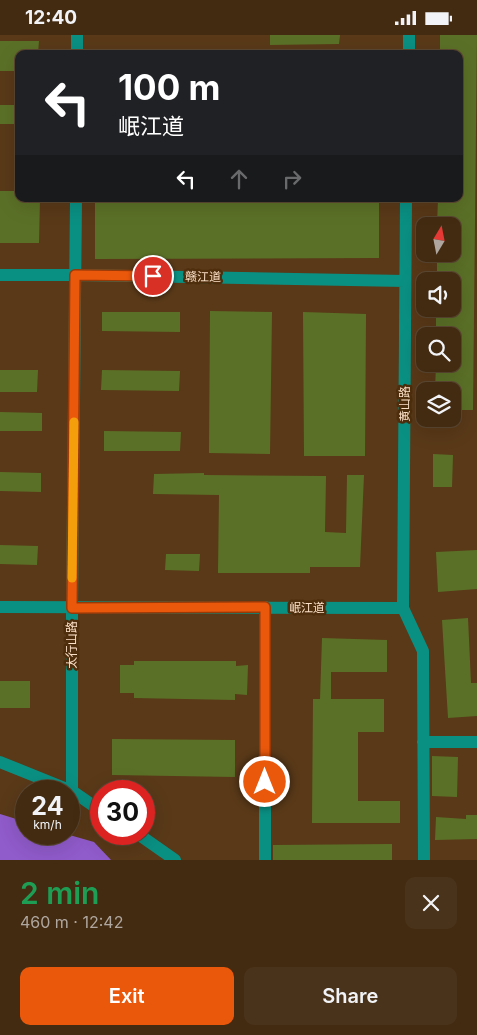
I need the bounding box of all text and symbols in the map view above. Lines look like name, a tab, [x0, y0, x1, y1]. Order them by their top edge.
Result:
text: 12:40	[25, 6, 77, 29]
text: 100 m	[118, 66, 221, 108]
icon: left	[35, 70, 100, 135]
text: 岷江道	[118, 113, 184, 139]
icon: left	[172, 165, 200, 193]
icon: ahead	[225, 165, 253, 193]
icon: right	[278, 165, 306, 193]
north arrow	[416, 217, 461, 263]
map controls	[416, 217, 461, 427]
pin	[132, 255, 174, 297]
icon: arrive	[139, 262, 167, 290]
street label: 赣江道	[185, 269, 221, 284]
button: sound	[416, 272, 461, 317]
button: search	[416, 327, 461, 372]
button: layers	[416, 382, 461, 427]
street label: 黄山路	[397, 386, 412, 422]
street label: 岷江道	[289, 600, 325, 615]
street label: 太行山路	[64, 621, 79, 669]
position arrow	[238, 755, 290, 807]
speed limit sign: 30	[90, 780, 155, 845]
text: 24	[31, 791, 64, 821]
text: km/h	[33, 817, 62, 832]
text: 2 min	[20, 875, 99, 911]
button: close	[405, 877, 457, 929]
text: 460 m · 12:42	[20, 912, 123, 932]
button: Exit	[20, 967, 234, 1025]
button: Share	[244, 967, 457, 1025]

